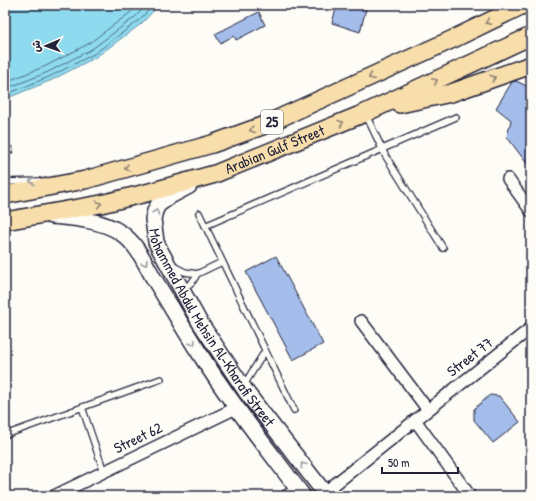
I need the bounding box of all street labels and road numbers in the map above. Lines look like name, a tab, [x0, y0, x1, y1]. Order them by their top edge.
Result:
road number: 25	[261, 110, 283, 134]
street label: Arabian Gulf Street	[222, 119, 328, 179]
street label: Mohammed Abdul Mehsin Al-Kharafi Street	[144, 227, 281, 431]
street label: Street 77	[442, 332, 497, 381]
street label: Street 62	[110, 417, 165, 458]

